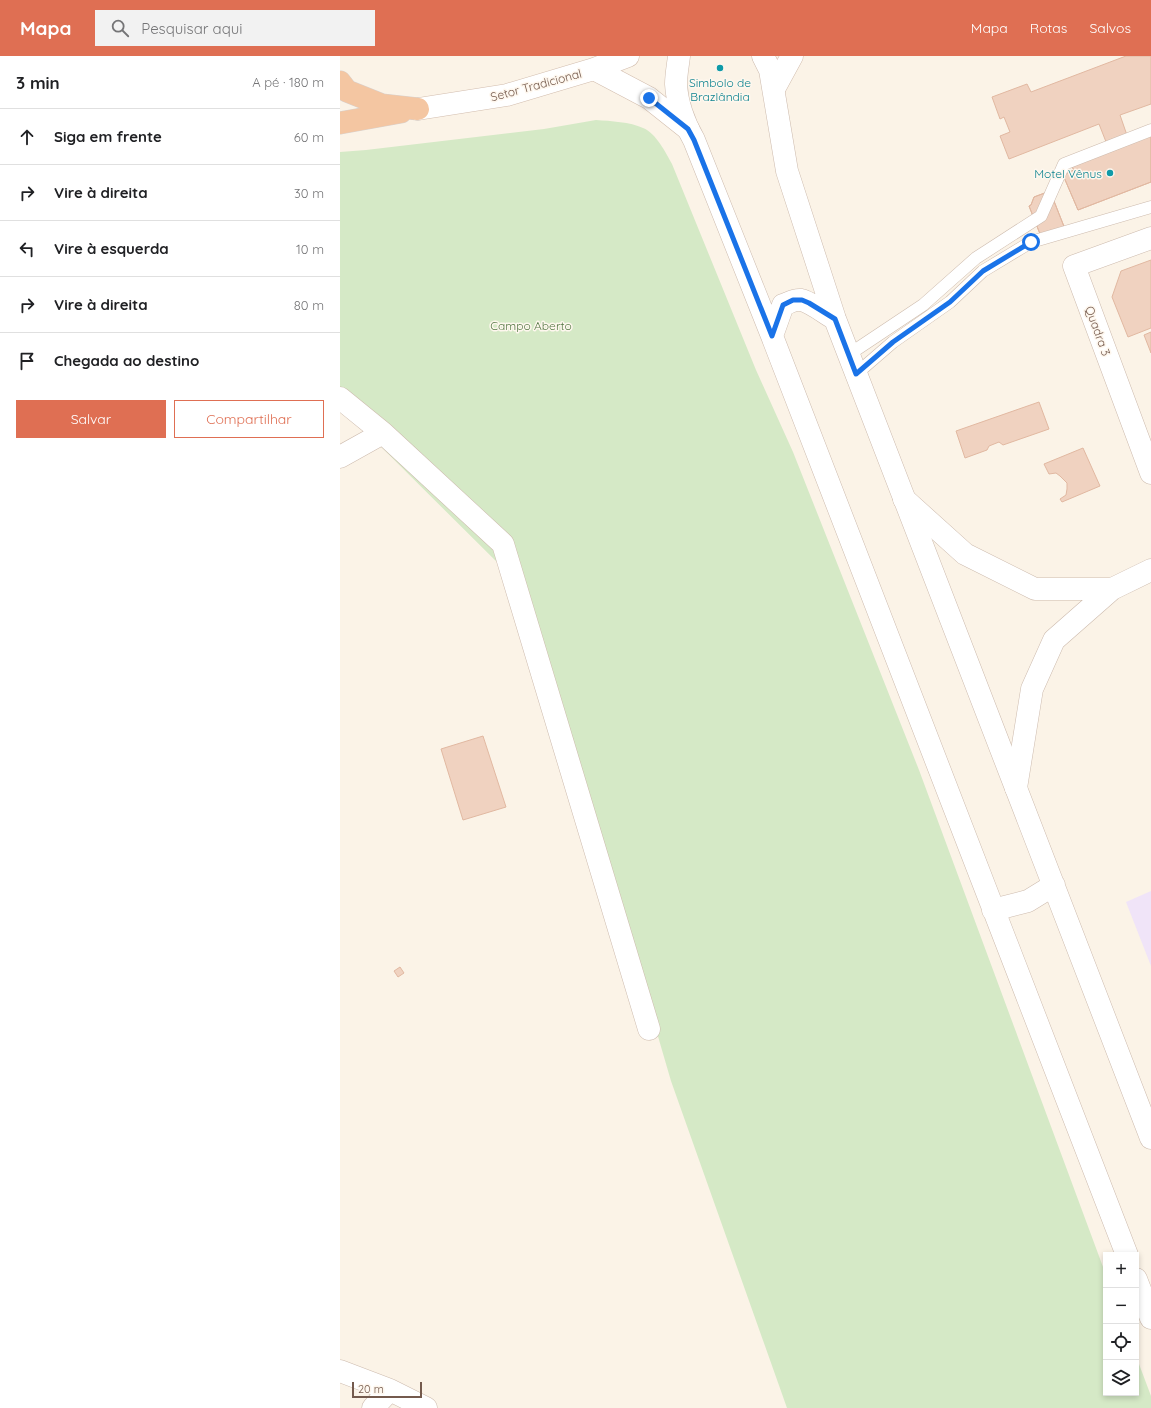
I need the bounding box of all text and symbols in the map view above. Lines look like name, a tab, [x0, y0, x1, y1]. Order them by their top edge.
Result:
search box	[95, 10, 375, 46]
text: Mapa	[20, 16, 71, 40]
icon: search	[109, 17, 131, 39]
text: Pesquisar aqui	[141, 19, 243, 38]
text: Mapa	[971, 19, 1008, 37]
text: Rotas	[1030, 19, 1067, 37]
text: Salvos	[1089, 19, 1131, 37]
marker: Simbolo de Brazlândia	[715, 63, 725, 73]
street label: Setor Tradicional	[489, 66, 583, 104]
text: 3 min	[16, 72, 60, 93]
text: A pé · 180 m	[252, 74, 324, 90]
place label: Simbolo de Brazlândia	[689, 75, 751, 104]
route end	[640, 89, 658, 107]
icon: ahead	[16, 126, 38, 148]
text: Siga em frente	[54, 127, 162, 146]
text: 60 m	[294, 129, 324, 145]
place label: Motel Vênus	[1034, 166, 1102, 181]
marker: Motel Vênus	[1105, 168, 1115, 178]
icon: right	[16, 182, 38, 204]
text: Vire à direita	[54, 183, 148, 202]
text: 30 m	[294, 185, 324, 201]
route start	[1022, 233, 1040, 251]
icon: left	[16, 238, 38, 260]
text: Vire à esquerda	[54, 239, 169, 258]
text: 10 m	[296, 241, 324, 257]
icon: right	[16, 294, 38, 316]
text: Vire à direita	[54, 295, 148, 314]
text: 80 m	[294, 297, 324, 313]
street label: Quadra 3	[1082, 304, 1114, 358]
park label: Campo Aberto	[490, 318, 572, 333]
icon: arrive	[16, 350, 38, 372]
text: Chegada ao destino	[54, 351, 199, 370]
button: Salvar	[16, 400, 166, 438]
button: Compartilhar	[174, 400, 324, 438]
map controls	[1103, 1252, 1139, 1396]
button: +	[1103, 1252, 1139, 1288]
button: −	[1103, 1288, 1139, 1324]
button: locate	[1103, 1324, 1139, 1360]
button: layers	[1103, 1360, 1139, 1396]
scale bar	[352, 1380, 422, 1399]
text: 20 m	[358, 1382, 384, 1396]

